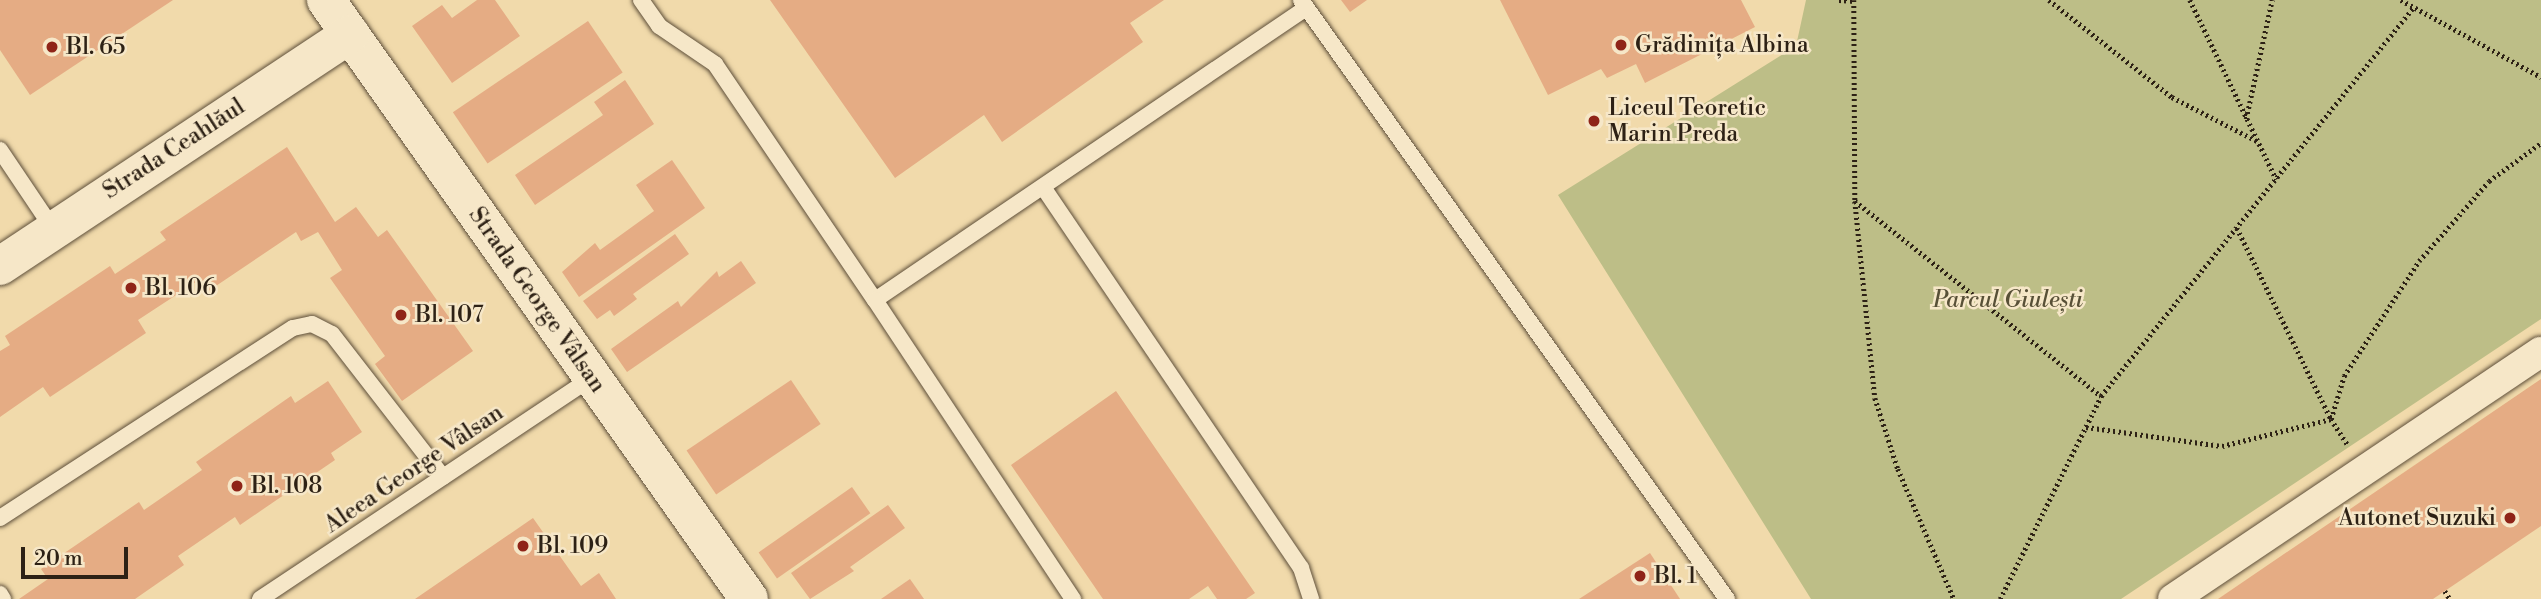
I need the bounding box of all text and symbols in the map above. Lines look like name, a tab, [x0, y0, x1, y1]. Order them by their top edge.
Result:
place label: Grădinița Albina	[1635, 31, 1809, 59]
place label: Bl. 65	[66, 33, 126, 61]
marker: Grădinița Albina	[1613, 37, 1629, 53]
marker: Bl. 65	[44, 39, 60, 55]
street label: Strada Ceahlăul	[98, 93, 250, 205]
place label: Liceul Teoretic Marin Preda	[1608, 94, 1766, 148]
marker: Liceul Teoretic Marin Preda	[1586, 113, 1602, 129]
street label: Strada George Vâlsan	[463, 202, 611, 398]
place label: Bl. 106	[145, 274, 216, 302]
marker: Bl. 106	[123, 280, 139, 296]
park label: Parcul Giulești	[1933, 286, 2083, 314]
place label: Bl. 107	[415, 301, 484, 329]
marker: Bl. 107	[393, 307, 409, 323]
street label: Aleea George Vâlsan	[319, 399, 509, 539]
place label: Bl. 108	[251, 472, 322, 500]
marker: Bl. 108	[229, 478, 245, 494]
place label: Autonet Suzuki	[2338, 504, 2496, 532]
marker: Autonet Suzuki	[2502, 510, 2518, 526]
scale bar	[24, 532, 131, 576]
place label: Bl. 109	[537, 532, 608, 560]
marker: Bl. 109	[515, 538, 531, 554]
text: 20 m	[34, 546, 83, 572]
place label: Bl. 1	[1654, 562, 1697, 590]
marker: Bl. 1	[1632, 568, 1648, 584]

